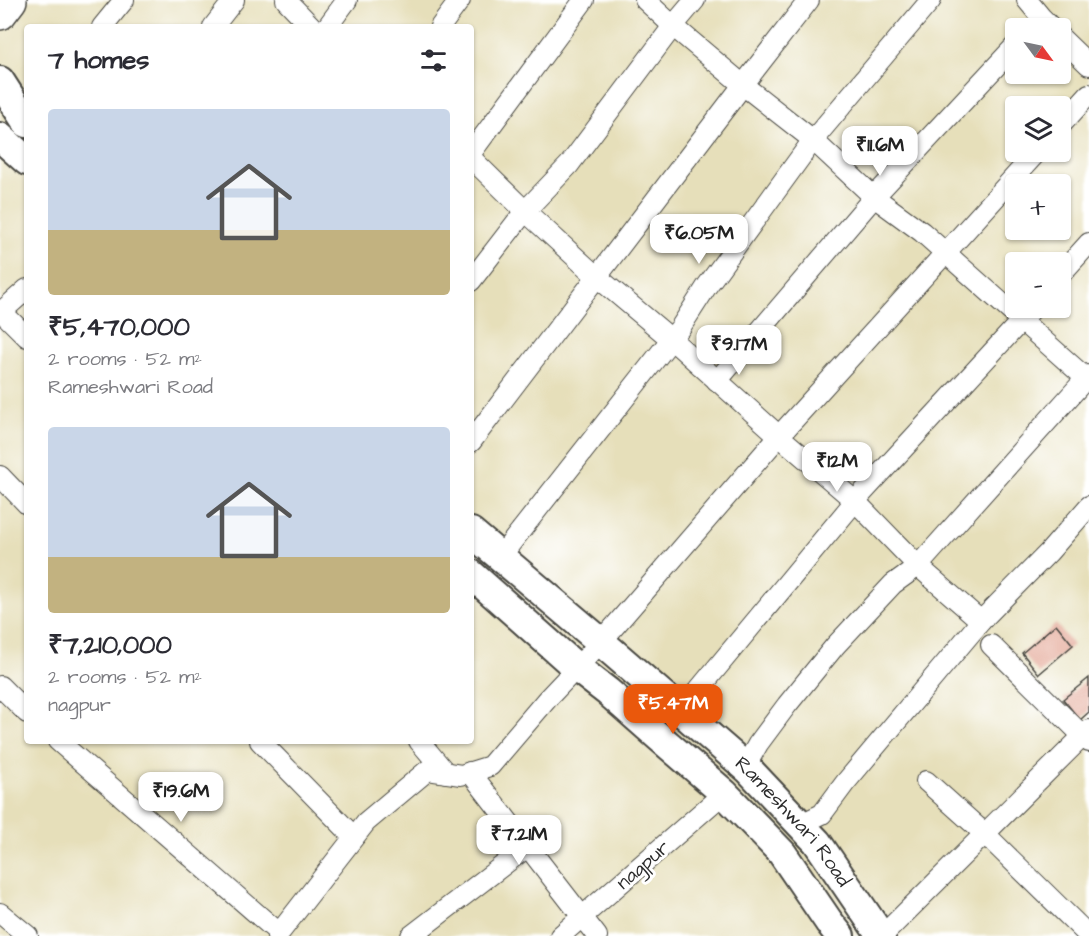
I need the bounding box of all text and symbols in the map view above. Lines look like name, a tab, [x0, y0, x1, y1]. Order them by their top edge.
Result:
north arrow	[1005, 18, 1071, 84]
map controls	[1005, 18, 1071, 318]
text: 7 homes	[48, 42, 149, 78]
icon: filters	[417, 44, 450, 77]
button: layers	[1005, 96, 1071, 162]
pin: ₹11.6M	[831, 126, 929, 177]
text: ₹11.6M	[856, 131, 904, 159]
icon: home	[195, 148, 303, 256]
button: +	[1005, 174, 1071, 240]
pin: ₹6.05M	[650, 214, 748, 265]
text: ₹6.05M	[664, 219, 734, 247]
button: −	[1005, 252, 1071, 318]
text: ₹5,470,000	[48, 309, 190, 345]
pin: ₹9.17M	[690, 325, 788, 376]
text: ₹9.17M	[710, 330, 768, 358]
text: 2 rooms · 52 m²	[48, 345, 202, 373]
text: Rameshwari Road	[48, 373, 213, 401]
pin: ₹12M	[801, 442, 873, 493]
text: ₹12M	[816, 447, 858, 475]
icon: home	[195, 466, 303, 574]
text: ₹7,210,000	[48, 627, 172, 663]
text: 2 rooms · 52 m²	[48, 663, 202, 691]
pin: ₹5.47M	[624, 684, 722, 735]
text: ₹5.47M	[638, 689, 708, 717]
text: nagpur	[48, 691, 111, 719]
street label: Rameshwari Road	[729, 750, 858, 893]
pin: ₹19.6M	[132, 772, 230, 823]
text: ₹19.6M	[152, 777, 210, 805]
pin: ₹7.21M	[470, 815, 568, 866]
text: ₹7.21M	[490, 820, 548, 848]
street label: nagpur	[610, 834, 677, 897]

